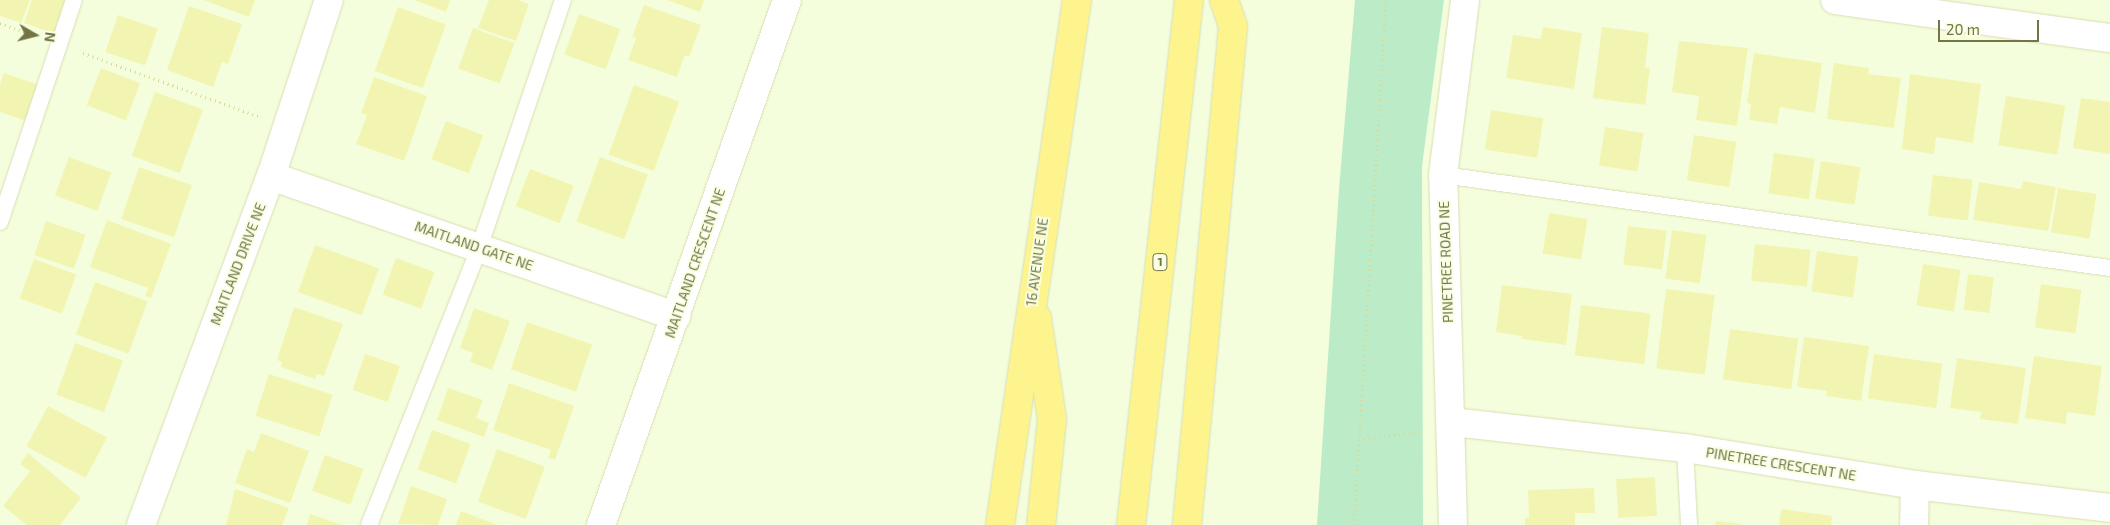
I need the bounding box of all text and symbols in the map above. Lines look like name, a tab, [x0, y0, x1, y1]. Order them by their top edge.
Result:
north arrow	[10, 10, 60, 60]
scale bar	[1940, 10, 2041, 42]
text: 20 m	[1946, 20, 1980, 38]
text: N	[41, 31, 59, 43]
street label: MAITLAND CRESCENT NE	[661, 186, 729, 340]
street label: MAITLAND DRIVE NE	[207, 200, 269, 328]
street label: PINETREE ROAD NE	[1435, 201, 1457, 323]
street label: 16 AVENUE NE	[1022, 217, 1052, 307]
street label: MAITLAND GATE NE	[412, 218, 536, 274]
road number: 1	[1151, 252, 1169, 272]
street label: PINETREE CRESCENT NE	[1705, 444, 1857, 484]

